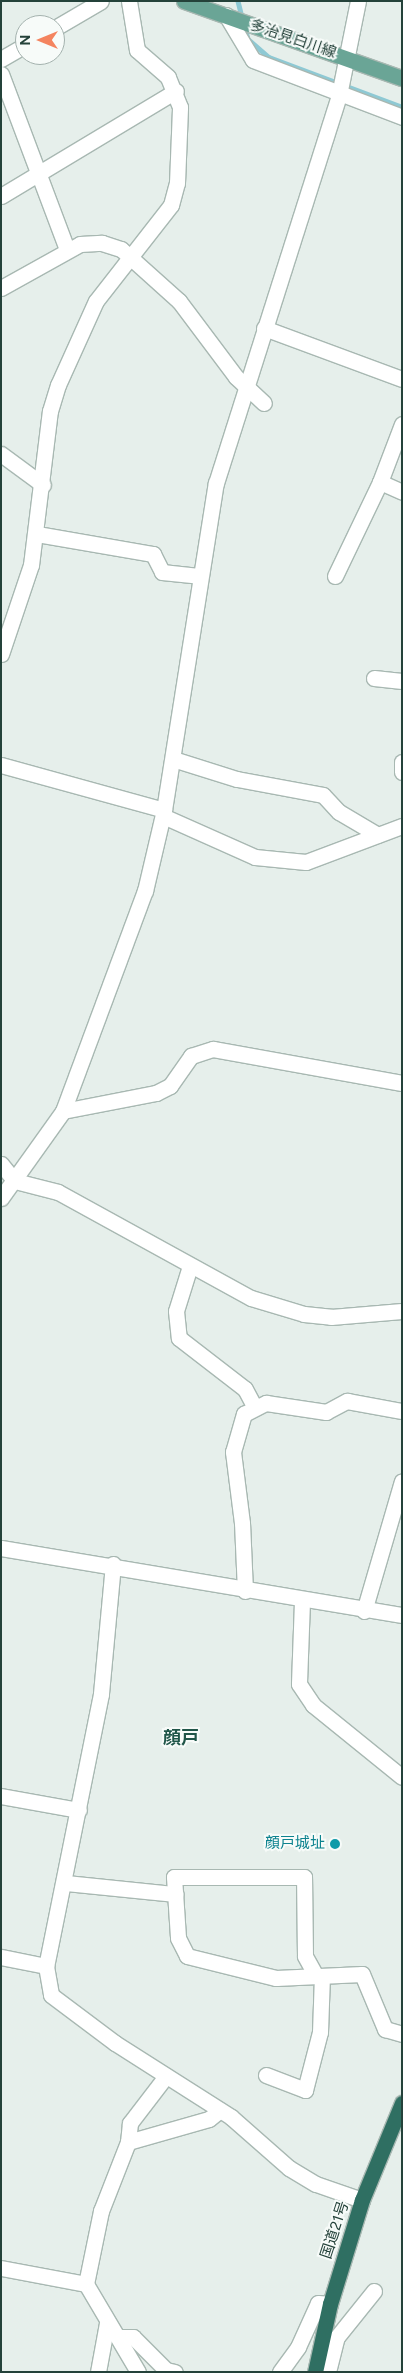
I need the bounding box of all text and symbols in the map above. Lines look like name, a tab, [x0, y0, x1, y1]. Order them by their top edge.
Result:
north arrow	[15, 15, 65, 65]
street label: 多治見白川線	[248, 16, 338, 62]
text: N	[17, 35, 34, 45]
district label: 顔戸	[163, 1727, 199, 1749]
place label: 顔戸城址	[265, 1835, 325, 1853]
marker: 顔戸城址	[329, 1838, 341, 1850]
street label: 国道21号	[317, 2199, 353, 2261]

